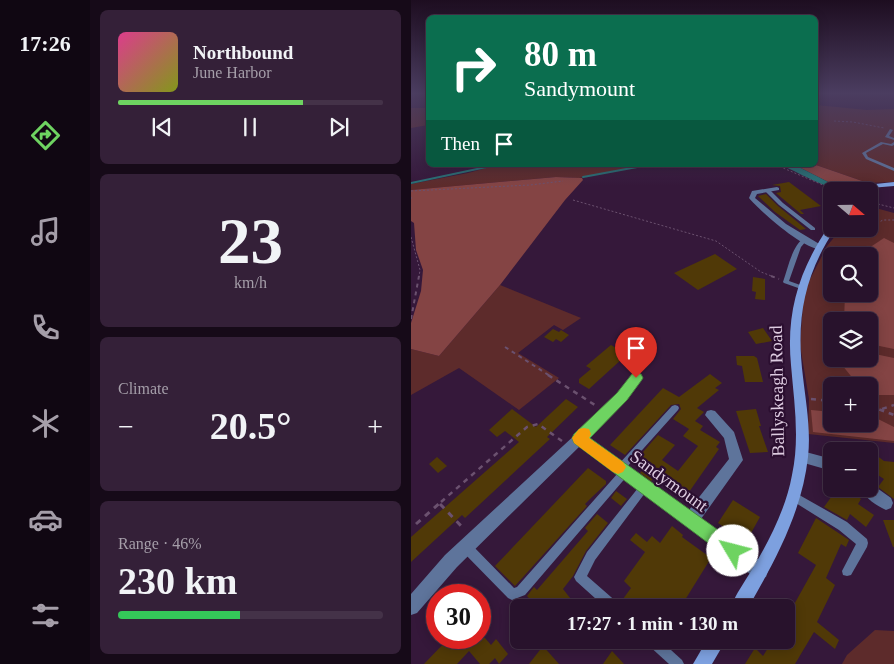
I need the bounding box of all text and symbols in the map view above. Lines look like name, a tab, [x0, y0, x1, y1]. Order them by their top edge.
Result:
text: 17:26	[19, 31, 71, 56]
icon: right	[441, 35, 506, 100]
text: 80 m	[524, 35, 597, 74]
text: Northbound	[193, 42, 293, 63]
text: June Harbor	[193, 64, 272, 81]
text: Sandymount	[524, 76, 635, 101]
icon: previous	[148, 113, 176, 141]
icon: pause	[236, 113, 264, 141]
icon: next	[325, 113, 353, 141]
icon: directions	[28, 118, 63, 153]
icon: arrive	[490, 130, 518, 158]
text: Then	[441, 133, 480, 154]
north arrow	[823, 182, 879, 238]
map controls	[823, 182, 878, 497]
text: 23	[218, 205, 283, 277]
icon: music	[28, 214, 63, 249]
button: search	[823, 247, 878, 302]
text: km/h	[234, 274, 267, 291]
icon: phone	[28, 310, 63, 345]
button: layers	[823, 312, 878, 367]
street label: Ballyskeagh Road	[766, 325, 788, 457]
pin	[615, 327, 657, 378]
icon: arrive	[622, 334, 650, 362]
button: +	[823, 377, 878, 432]
text: Climate	[118, 380, 169, 397]
text: 20.5°	[210, 405, 291, 447]
icon: climate	[28, 406, 63, 441]
text: −	[118, 411, 134, 442]
text: +	[367, 411, 383, 442]
button: −	[823, 442, 878, 497]
street label: Sandymount	[626, 446, 712, 516]
icon: car	[28, 502, 63, 537]
position arrow	[706, 524, 758, 576]
text: Range · 46%	[118, 535, 202, 552]
text: 230 km	[118, 560, 237, 602]
speed limit sign: 30	[426, 584, 491, 649]
icon: filters	[28, 598, 63, 633]
text: 17:27 · 1 min · 130 m	[567, 613, 738, 634]

